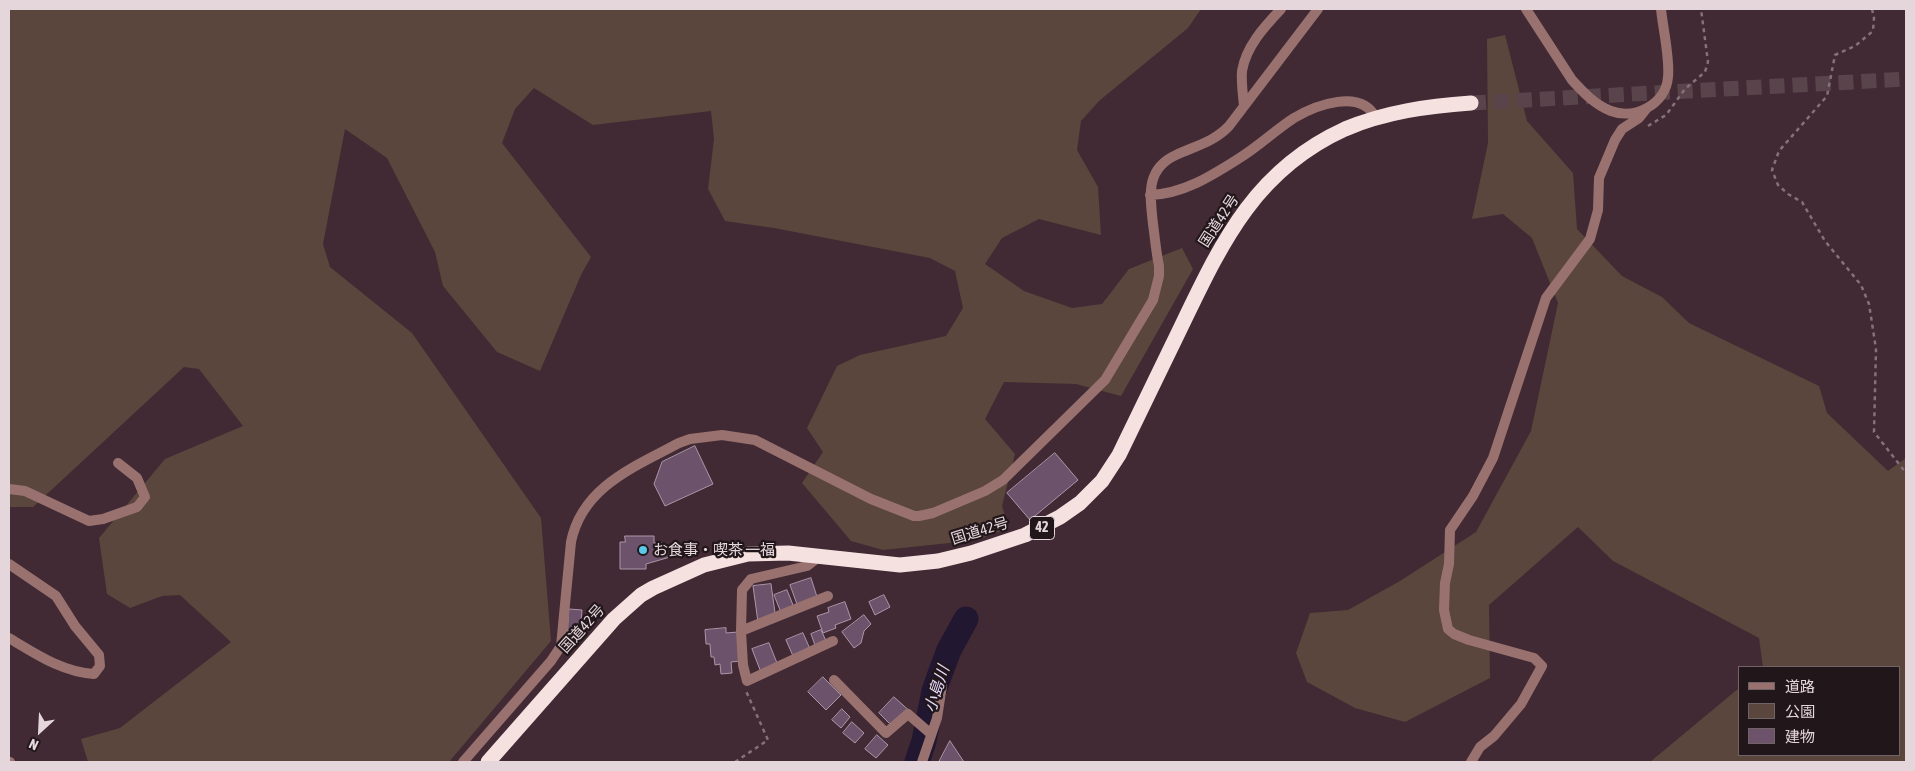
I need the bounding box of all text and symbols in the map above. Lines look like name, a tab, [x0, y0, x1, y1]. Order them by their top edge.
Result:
street label: 国道42号	[1195, 191, 1243, 251]
street label: 国道42号	[949, 514, 1011, 548]
road number: 42	[1030, 516, 1054, 540]
place label: お食事・喫茶 一福	[653, 541, 775, 559]
marker: お食事・喫茶 一福	[637, 544, 649, 556]
street label: 国道42号	[556, 601, 608, 657]
water label: 小島川	[920, 663, 954, 715]
legend	[1738, 666, 1900, 756]
text: 道路	[1785, 678, 1815, 695]
text: 公園	[1785, 703, 1815, 720]
north arrow	[15, 706, 65, 756]
text: 建物	[1785, 728, 1815, 745]
text: N	[27, 736, 41, 754]

